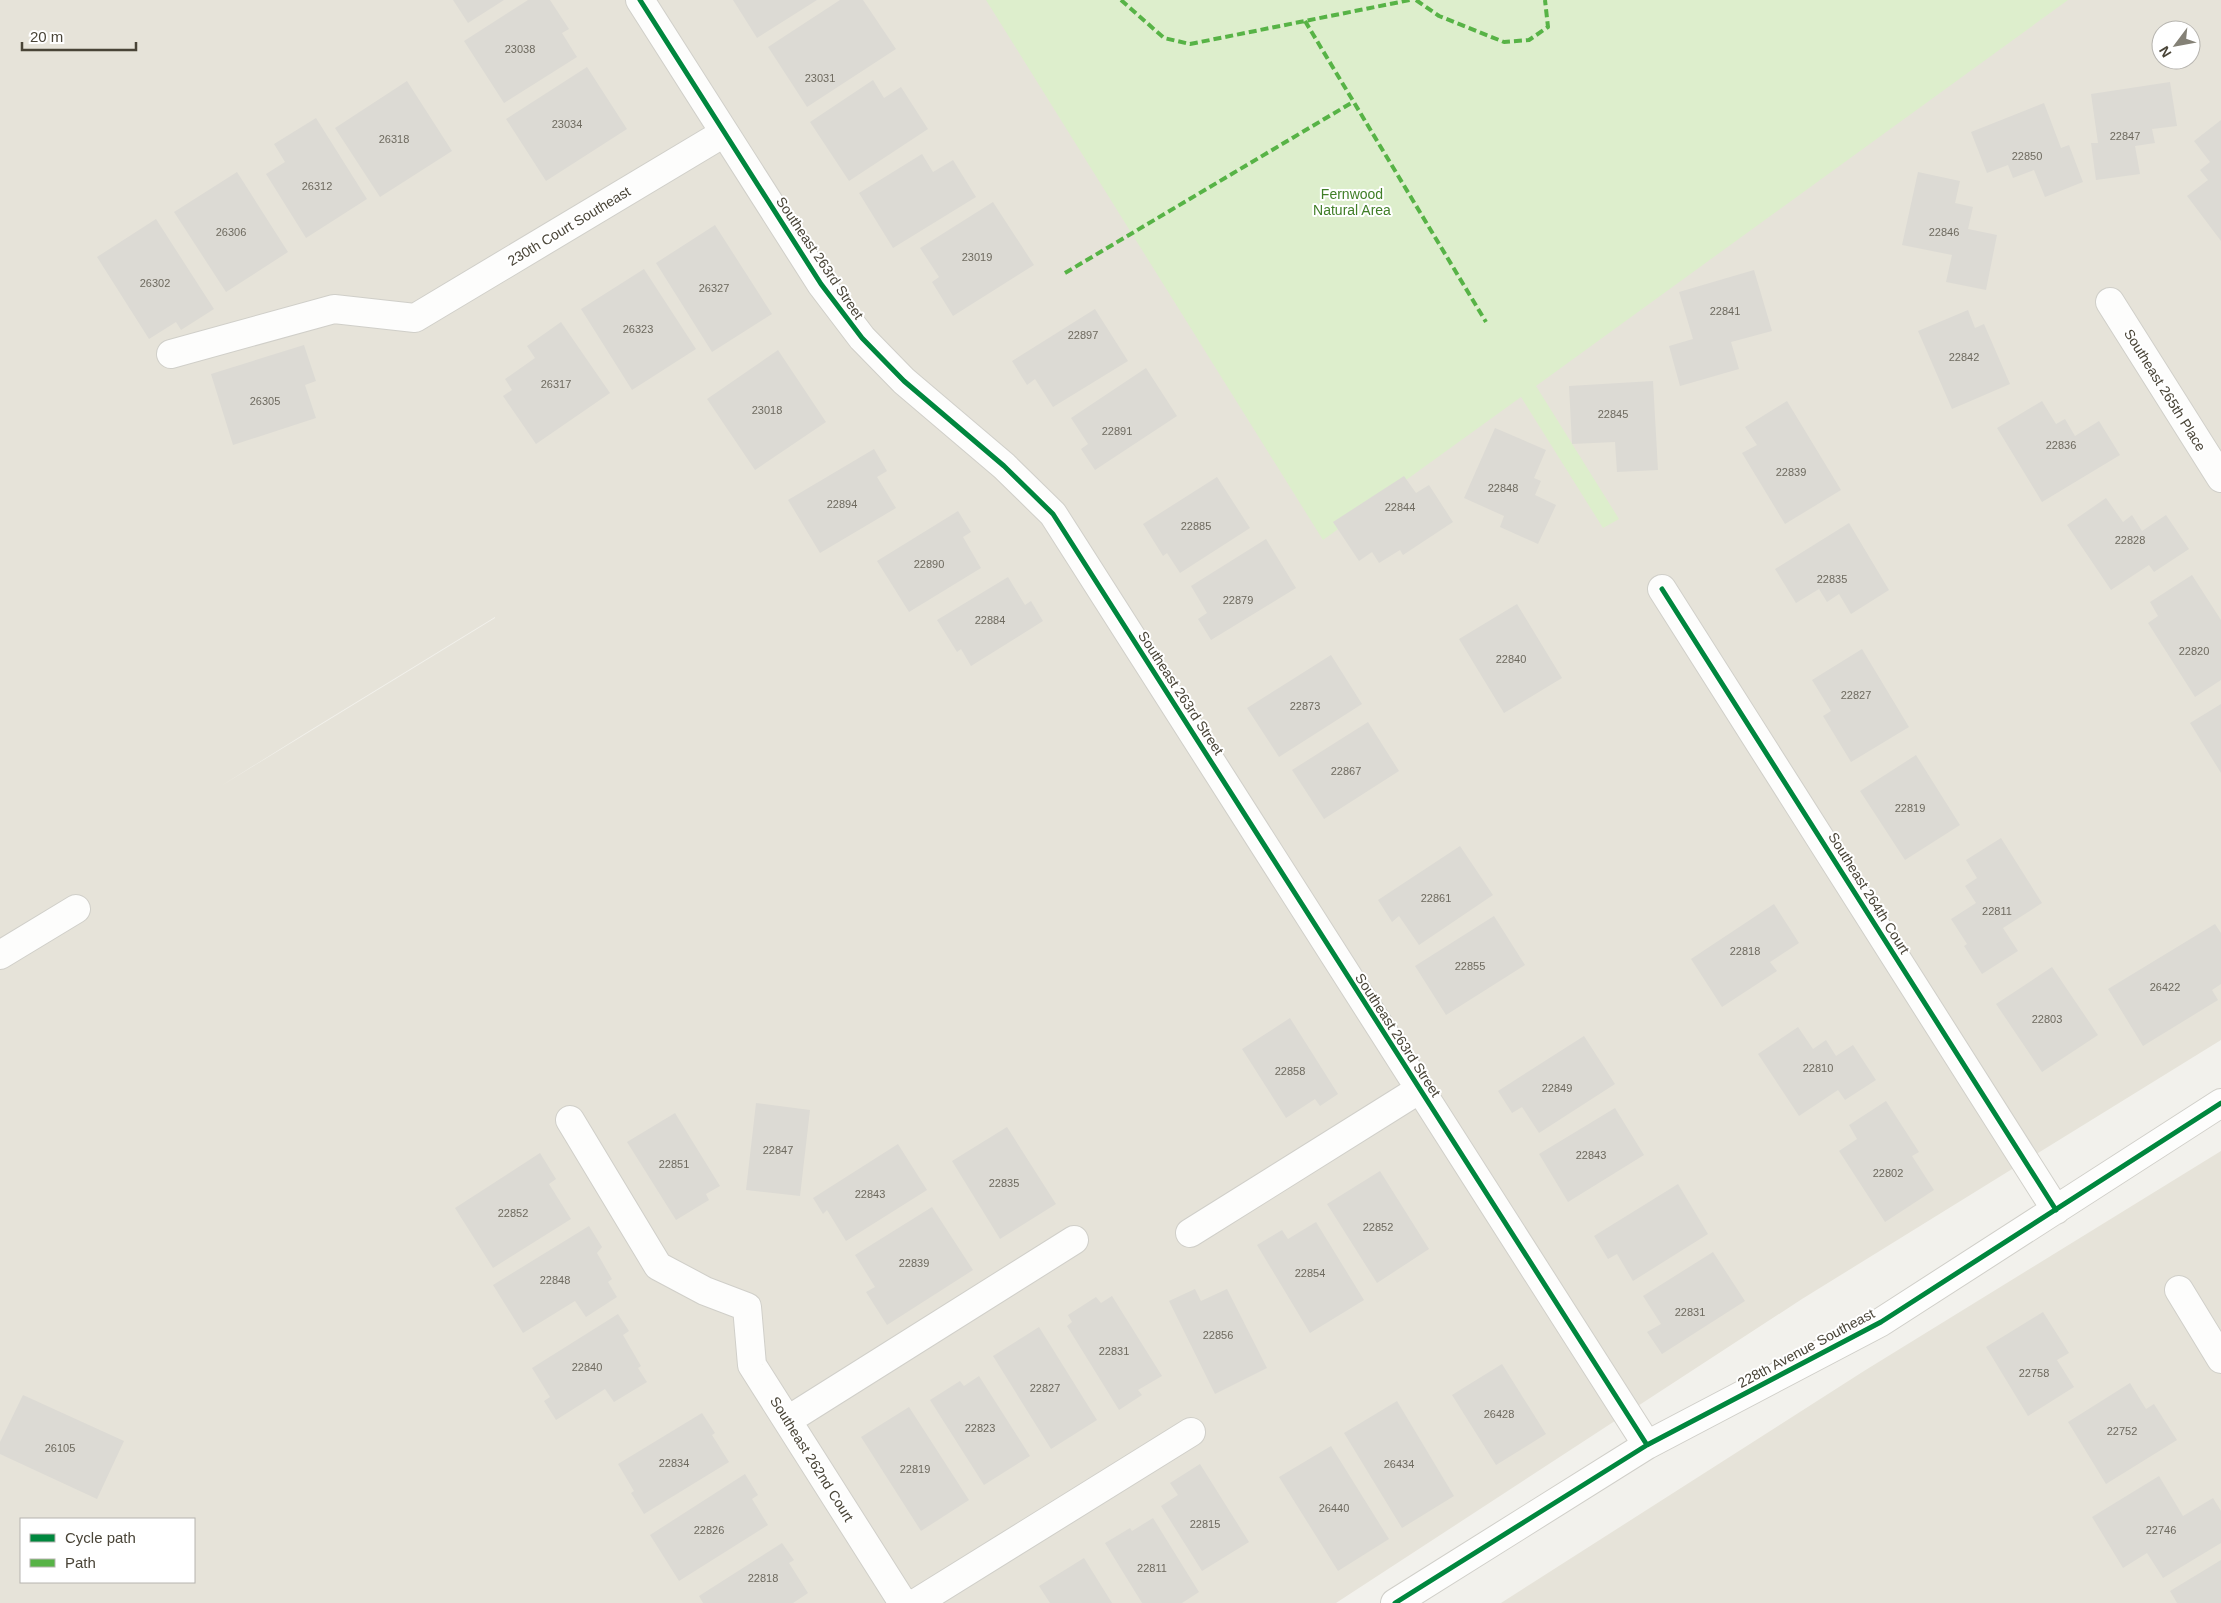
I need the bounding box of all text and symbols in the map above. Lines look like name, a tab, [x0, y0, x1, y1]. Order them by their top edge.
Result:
scale bar	[22, 20, 136, 52]
north arrow	[2151, 20, 2201, 70]
text: 20 m	[30, 28, 63, 45]
house number: 23038	[505, 43, 535, 55]
text: N	[2156, 43, 2174, 60]
house number: 23031	[805, 72, 835, 84]
house number: 23034	[552, 118, 582, 130]
house number: 22847	[2110, 130, 2140, 142]
house number: 26318	[379, 133, 409, 145]
house number: 22850	[2012, 150, 2042, 162]
house number: 26312	[302, 180, 332, 192]
street label: 230th Court Southeast	[505, 183, 633, 269]
park label: Fernwood Natural Area	[1313, 186, 1391, 218]
street label: Southeast 263rd Street	[773, 194, 867, 322]
house number: 26306	[216, 226, 246, 238]
house number: 22846	[1929, 226, 1959, 238]
house number: 23019	[962, 251, 992, 263]
house number: 26302	[140, 277, 170, 289]
house number: 26327	[699, 282, 729, 294]
house number: 22841	[1710, 305, 1740, 317]
house number: 26323	[623, 323, 653, 335]
street label: Southeast 265th Place	[2121, 326, 2209, 454]
house number: 22897	[1068, 329, 1098, 341]
house number: 22842	[1949, 351, 1979, 363]
house number: 26317	[541, 378, 571, 390]
house number: 26305	[250, 395, 280, 407]
house number: 23018	[752, 404, 782, 416]
house number: 22845	[1598, 408, 1628, 420]
house number: 22891	[1102, 425, 1132, 437]
house number: 22836	[2046, 439, 2076, 451]
house number: 22839	[1776, 466, 1806, 478]
house number: 22848	[1488, 482, 1518, 494]
house number: 22894	[827, 498, 857, 510]
house number: 22844	[1385, 501, 1415, 513]
house number: 22885	[1181, 520, 1211, 532]
house number: 22828	[2115, 534, 2145, 546]
house number: 22890	[914, 558, 944, 570]
house number: 22835	[1817, 573, 1847, 585]
house number: 22879	[1223, 594, 1253, 606]
house number: 22884	[975, 614, 1005, 626]
street label: Southeast 263rd Street	[1135, 628, 1227, 758]
house number: 22820	[2179, 645, 2209, 657]
house number: 22840	[1496, 653, 1526, 665]
house number: 22827	[1841, 689, 1871, 701]
house number: 22873	[1290, 700, 1320, 712]
house number: 22867	[1331, 765, 1361, 777]
house number: 22819	[1895, 802, 1925, 814]
street label: Southeast 264th Court	[1825, 829, 1913, 957]
house number: 22861	[1421, 892, 1451, 904]
house number: 22811	[1982, 905, 2012, 917]
house number: 22818	[1730, 945, 1760, 957]
house number: 22855	[1455, 960, 1485, 972]
street label: Southeast 263rd Street	[1352, 970, 1444, 1100]
house number: 26422	[2150, 981, 2180, 993]
house number: 22803	[2032, 1013, 2062, 1025]
house number: 22810	[1803, 1062, 1833, 1074]
house number: 22858	[1275, 1065, 1305, 1077]
house number: 22849	[1542, 1082, 1572, 1094]
house number: 22847	[763, 1144, 793, 1156]
house number: 22843	[1576, 1149, 1606, 1161]
house number: 22851	[659, 1158, 689, 1170]
house number: 22802	[1873, 1167, 1903, 1179]
house number: 22835	[989, 1177, 1019, 1189]
house number: 22843	[855, 1188, 885, 1200]
house number: 22852	[498, 1207, 528, 1219]
house number: 22852	[1363, 1221, 1393, 1233]
house number: 22839	[899, 1257, 929, 1269]
house number: 22854	[1295, 1267, 1325, 1279]
house number: 22848	[540, 1274, 570, 1286]
street label: 228th Avenue Southeast	[1735, 1305, 1877, 1391]
house number: 22831	[1675, 1306, 1705, 1318]
house number: 22856	[1203, 1329, 1233, 1341]
house number: 22831	[1099, 1345, 1129, 1357]
house number: 22840	[572, 1361, 602, 1373]
house number: 22758	[2019, 1367, 2049, 1379]
house number: 22827	[1030, 1382, 1060, 1394]
street label: Southeast 262nd Court	[767, 1394, 857, 1524]
house number: 26428	[1484, 1408, 1514, 1420]
house number: 22823	[965, 1422, 995, 1434]
house number: 22752	[2107, 1425, 2137, 1437]
house number: 26105	[45, 1442, 75, 1454]
house number: 22834	[659, 1457, 689, 1469]
house number: 26434	[1384, 1458, 1414, 1470]
house number: 22819	[900, 1463, 930, 1475]
house number: 26440	[1319, 1502, 1349, 1514]
legend	[20, 1518, 195, 1583]
house number: 22815	[1190, 1518, 1220, 1530]
house number: 22826	[694, 1524, 724, 1536]
house number: 22746	[2146, 1524, 2176, 1536]
text: Cycle path	[65, 1529, 136, 1546]
text: Path	[65, 1554, 96, 1571]
house number: 22811	[1137, 1562, 1167, 1574]
house number: 22818	[748, 1572, 778, 1584]

